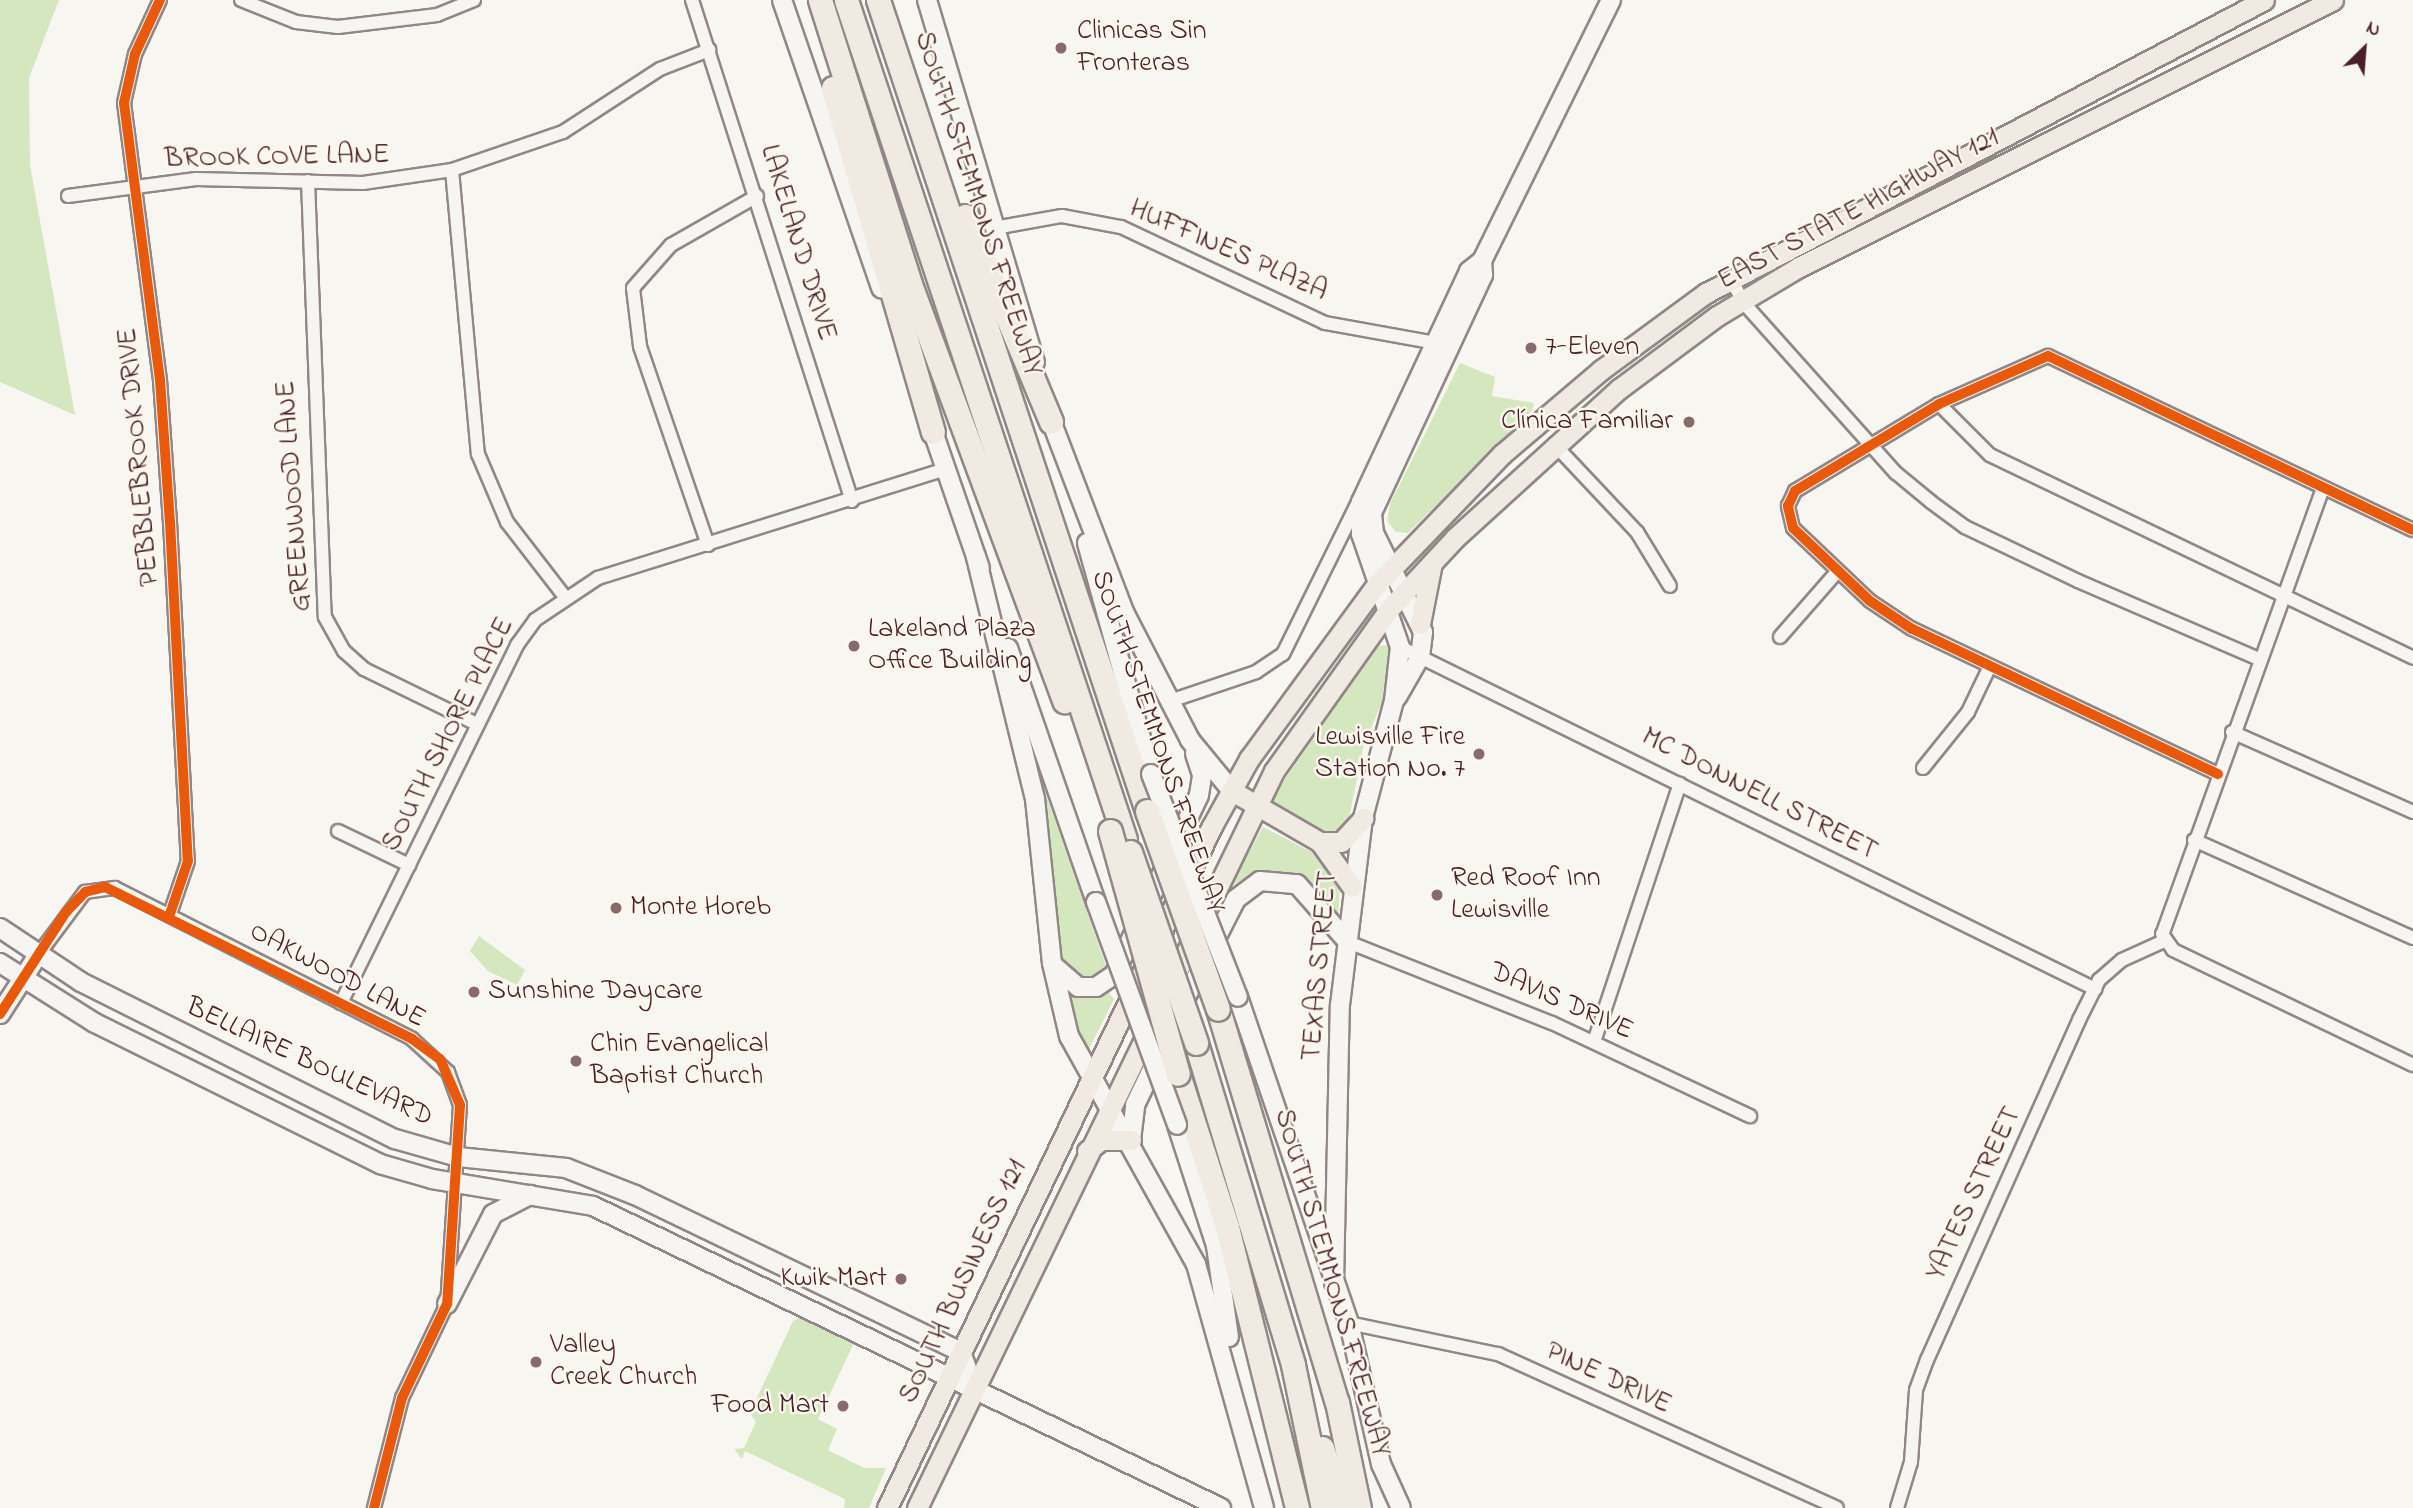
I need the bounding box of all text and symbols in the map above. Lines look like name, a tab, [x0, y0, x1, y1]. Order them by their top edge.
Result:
north arrow	[2329, 14, 2399, 84]
place label: Clinicas Sin Fronteras	[1077, 15, 1207, 81]
text: N	[2362, 15, 2385, 44]
street label: SOUTH STEMMONS FREEWAY	[905, 28, 1049, 380]
marker: Clinicas Sin Fronteras	[1051, 38, 1071, 58]
street label: EAST STATE HIGHWAY 121	[1713, 122, 2005, 298]
street label: BROOK COVE LANE	[164, 139, 390, 177]
street label: LAKELAND DRIVE	[751, 141, 843, 345]
street label: HUFFINES PLAZA	[1124, 192, 1332, 310]
street label: PEBBLEBROOK DRIVE	[112, 326, 168, 588]
place label: 7-Eleven	[1545, 331, 1639, 365]
marker: 7-Eleven	[1523, 340, 1539, 356]
street label: GREENWOOD LANE	[270, 379, 320, 613]
place label: Clínica Familiar	[1501, 405, 1673, 439]
marker: Clínica Familiar	[1679, 412, 1699, 432]
street label: SOUTH STEMMONS FREEWAY	[1083, 566, 1231, 918]
street label: SOUTH SHORE PLACE	[375, 612, 523, 858]
place label: Lakeland Plaza Office Building	[868, 613, 1036, 679]
marker: Lakeland Plaza Office Building	[846, 638, 862, 654]
place label: Lewisville Fire Station No. 7	[1315, 721, 1465, 787]
street label: MC DONNELL STREET	[1635, 721, 1883, 869]
marker: Lewisville Fire Station No. 7	[1471, 746, 1487, 762]
place label: Red Roof Inn Lewisville	[1451, 862, 1601, 928]
street label: TEXAS STREET	[1296, 869, 1346, 1063]
marker: Red Roof Inn Lewisville	[1429, 887, 1445, 903]
place label: Monte Horeb	[630, 891, 771, 925]
marker: Monte Horeb	[608, 900, 624, 916]
street label: OAKWOOD LANE	[243, 915, 431, 1037]
street label: DAVIS DRIVE	[1484, 955, 1638, 1049]
place label: Sunshine Daycare	[488, 975, 703, 1009]
marker: Sunshine Daycare	[466, 984, 482, 1000]
street label: BELLAIRE BOULEVARD	[180, 991, 438, 1135]
place label: Chin Evangelical Baptist Church	[590, 1028, 768, 1094]
marker: Chin Evangelical Baptist Church	[568, 1053, 584, 1069]
street label: YATES STREET	[1920, 1102, 2030, 1286]
street label: SOUTH STEMMONS FREEWAY	[1265, 1105, 1397, 1461]
street label: SOUTH BUSINESS 121	[893, 1155, 1035, 1409]
place label: Kwik Mart	[781, 1262, 887, 1296]
marker: Kwik Mart	[893, 1271, 909, 1287]
place label: Valley Creek Church	[550, 1329, 697, 1395]
street label: PINE DRIVE	[1540, 1335, 1676, 1423]
marker: Valley Creek Church	[528, 1354, 544, 1370]
place label: Food Mart	[711, 1389, 829, 1423]
marker: Food Mart	[835, 1398, 851, 1414]

